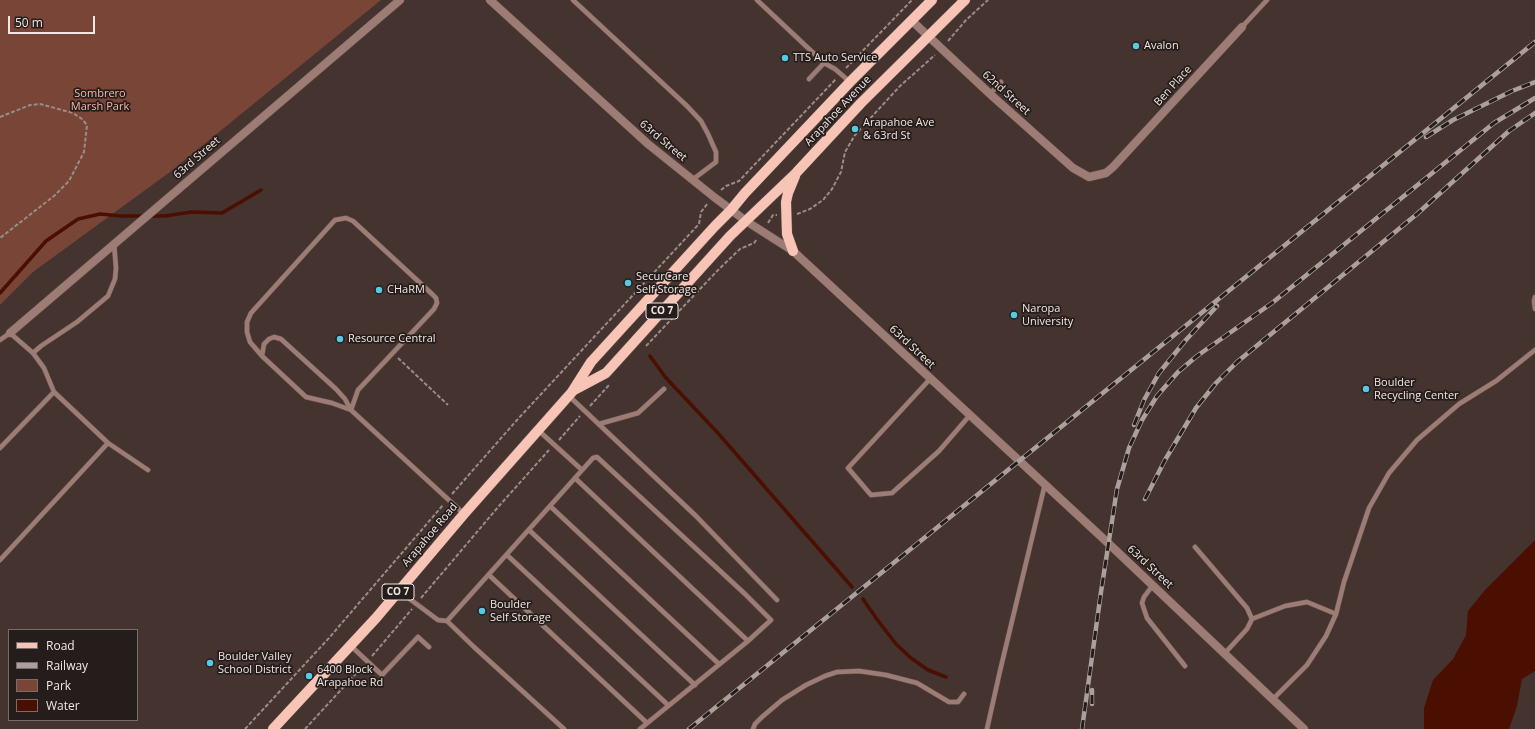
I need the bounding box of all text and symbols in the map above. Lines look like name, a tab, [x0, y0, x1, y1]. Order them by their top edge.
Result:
scale bar	[10, 8, 97, 34]
text: 50 m	[15, 14, 43, 31]
place label: Avalon	[1144, 39, 1179, 53]
marker: Avalon	[1131, 41, 1141, 51]
place label: TTS Auto Service	[793, 51, 878, 65]
marker: TTS Auto Service	[780, 53, 790, 63]
street label: Ben Place	[1151, 63, 1195, 109]
street label: 62nd Street	[979, 68, 1033, 118]
street label: Arapahoe Avenue	[802, 73, 874, 149]
park label: Sombrero Marsh Park	[71, 87, 129, 113]
place label: Arapahoe Ave & 63rd St	[863, 116, 934, 142]
street label: 63rd Street	[637, 118, 689, 164]
marker: Arapahoe Ave & 63rd St	[850, 124, 860, 134]
street label: 63rd Street	[171, 134, 223, 182]
place label: SecurCare Self Storage	[636, 270, 697, 296]
marker: SecurCare Self Storage	[623, 278, 633, 288]
place label: CHaRM	[387, 283, 425, 297]
marker: CHaRM	[374, 285, 384, 295]
place label: Naropa University	[1022, 302, 1073, 328]
road number: CO 7	[646, 303, 678, 319]
marker: Naropa University	[1009, 310, 1019, 320]
street label: 63rd Street	[887, 323, 937, 371]
place label: Resource Central	[348, 332, 436, 346]
marker: Resource Central	[335, 334, 345, 344]
place label: Boulder Recycling Center	[1374, 376, 1459, 402]
marker: Boulder Recycling Center	[1361, 384, 1371, 394]
street label: Arapahoe Road	[400, 500, 460, 570]
street label: 63rd Street	[1125, 543, 1175, 591]
road number: CO 7	[382, 584, 414, 600]
place label: Boulder Self Storage	[490, 598, 551, 624]
marker: Boulder Self Storage	[477, 606, 487, 616]
legend	[8, 629, 138, 721]
text: Road	[46, 637, 75, 654]
place label: Boulder Valley School District	[218, 650, 291, 676]
text: Railway	[46, 657, 88, 674]
marker: Boulder Valley School District	[205, 658, 215, 668]
place label: 6400 Block Arapahoe Rd	[317, 663, 383, 689]
marker: 6400 Block Arapahoe Rd	[304, 671, 314, 681]
text: Park	[46, 677, 71, 694]
text: Water	[46, 697, 80, 714]

